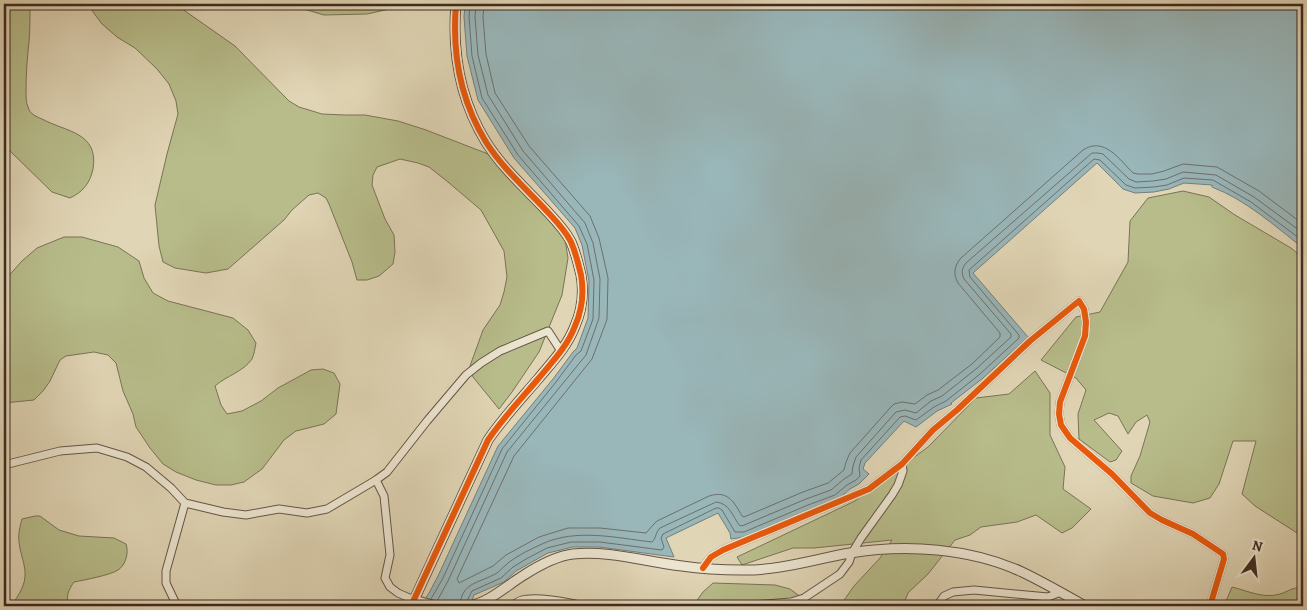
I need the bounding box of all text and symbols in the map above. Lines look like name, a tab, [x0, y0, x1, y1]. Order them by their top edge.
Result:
north arrow	[1230, 532, 1280, 582]
text: N	[1250, 535, 1265, 556]

